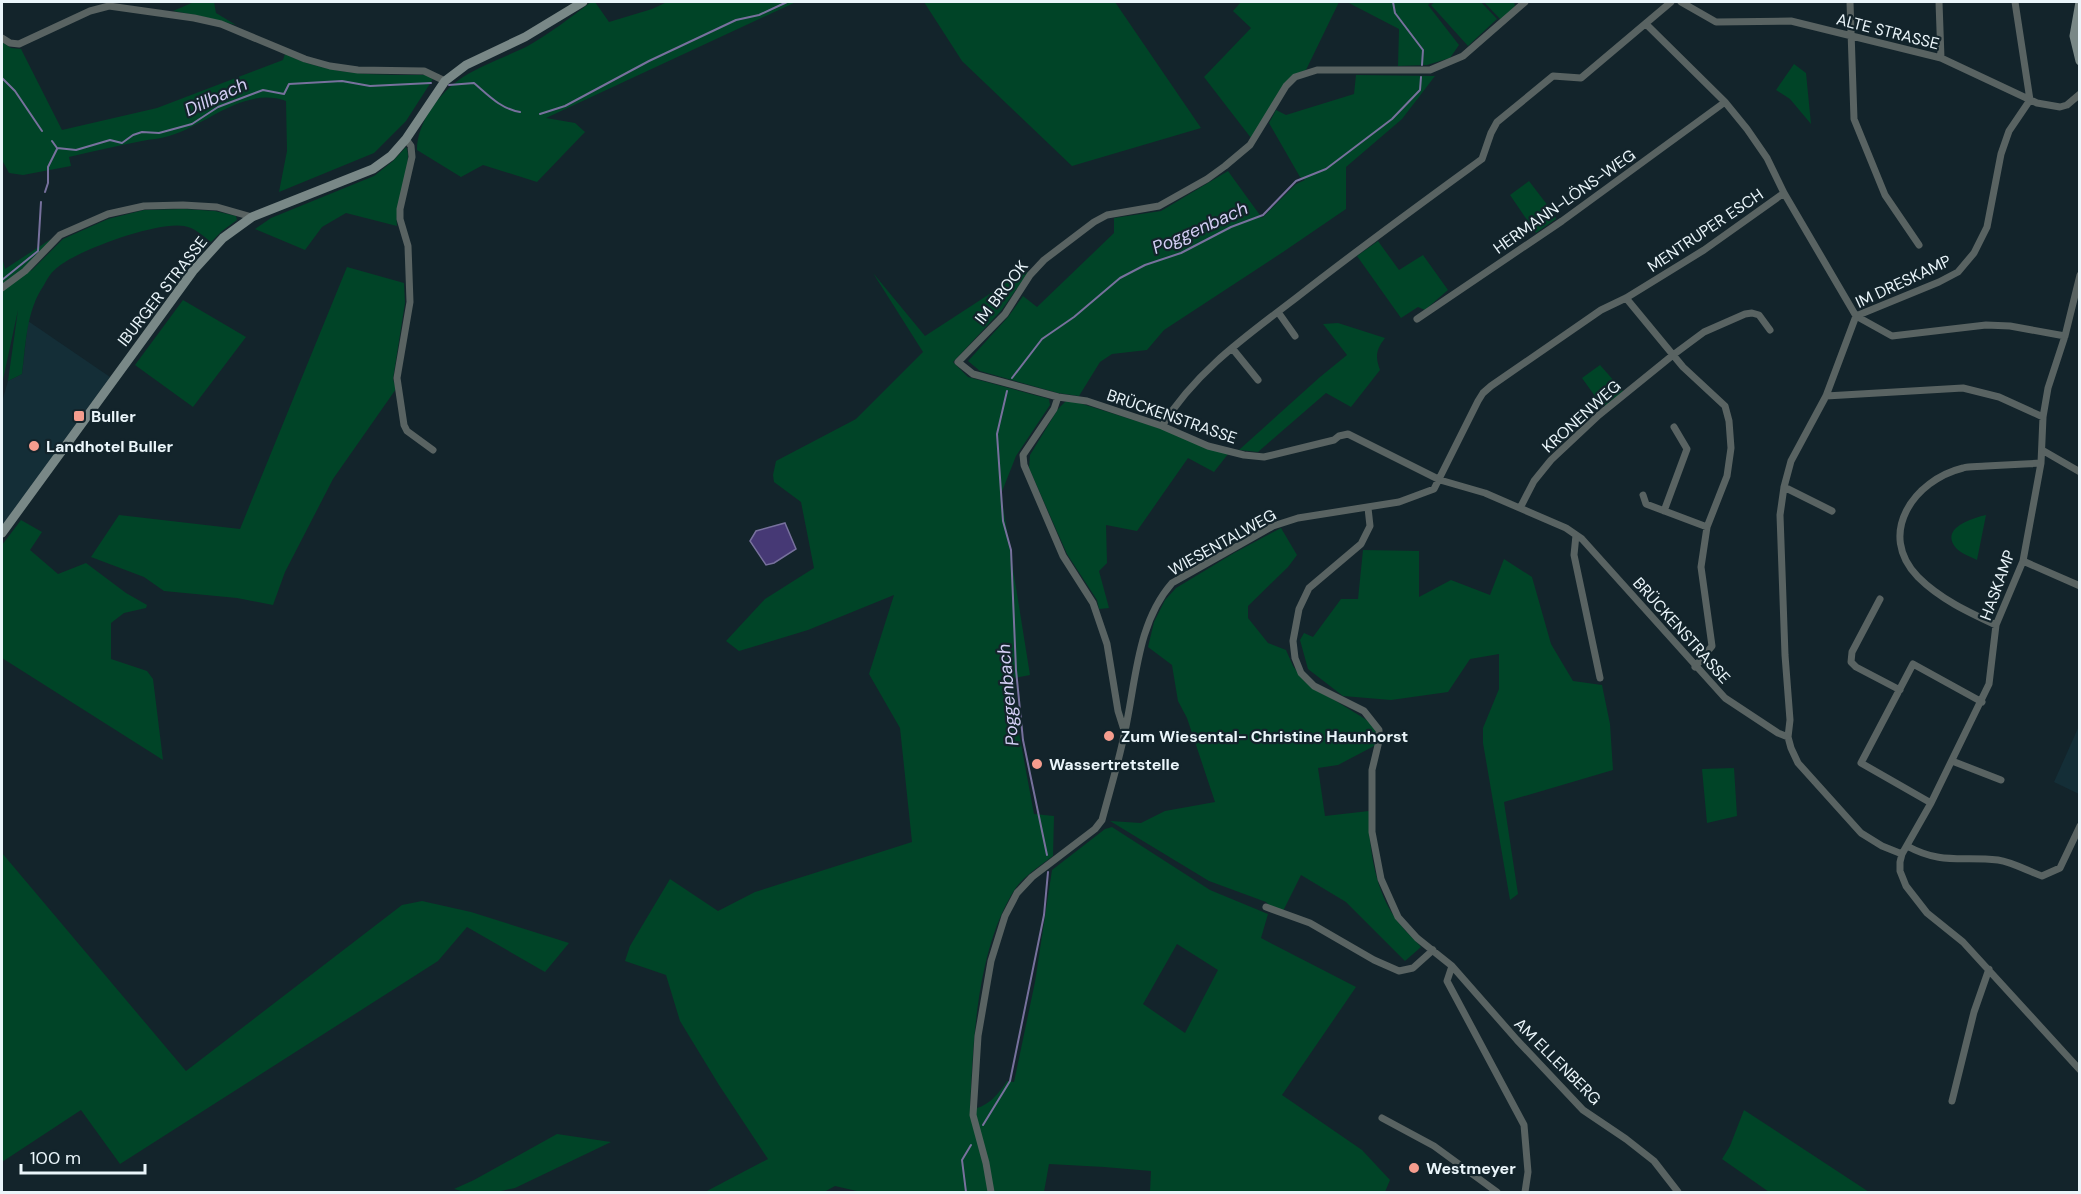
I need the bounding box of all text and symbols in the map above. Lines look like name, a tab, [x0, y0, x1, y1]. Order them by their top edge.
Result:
street label: ALTE STRASSE	[1834, 9, 1941, 54]
water label: Dillbach	[181, 72, 251, 122]
street label: HERMANN-LÖNS-WEG	[1489, 144, 1640, 259]
street label: MENTRUPER ESCH	[1643, 184, 1767, 277]
water label: Poggenbach	[1148, 196, 1252, 260]
street label: IBURGER STRASSE	[113, 232, 212, 351]
street label: IM DRESKAMP	[1852, 250, 1954, 313]
street label: IM BROOK	[970, 256, 1033, 328]
street label: KRONENWEG	[1538, 375, 1625, 457]
street label: BRÜCKENSTRASSE	[1104, 384, 1240, 449]
place label: Buller	[91, 406, 136, 427]
marker: Buller	[72, 409, 86, 423]
place label: Landhotel Buller	[46, 436, 174, 457]
marker: Landhotel Buller	[27, 439, 41, 453]
street label: WIESENTALWEG	[1165, 504, 1280, 581]
street label: HASKAMP	[1975, 547, 2020, 623]
street label: BRÜCKENSTRASSE	[1628, 573, 1735, 688]
water label: Poggenbach	[992, 643, 1024, 747]
place label: Zum Wiesental- Christine Haunhorst	[1121, 726, 1408, 747]
marker: Zum Wiesental- Christine Haunhorst	[1102, 729, 1116, 743]
place label: Wassertretstelle	[1049, 754, 1180, 775]
marker: Wassertretstelle	[1030, 757, 1044, 771]
street label: AM ELLENBERG	[1510, 1013, 1606, 1109]
scale bar	[21, 1137, 146, 1175]
text: 100 m	[30, 1146, 81, 1170]
place label: Westmeyer	[1426, 1158, 1516, 1179]
marker: Westmeyer	[1407, 1161, 1421, 1175]

